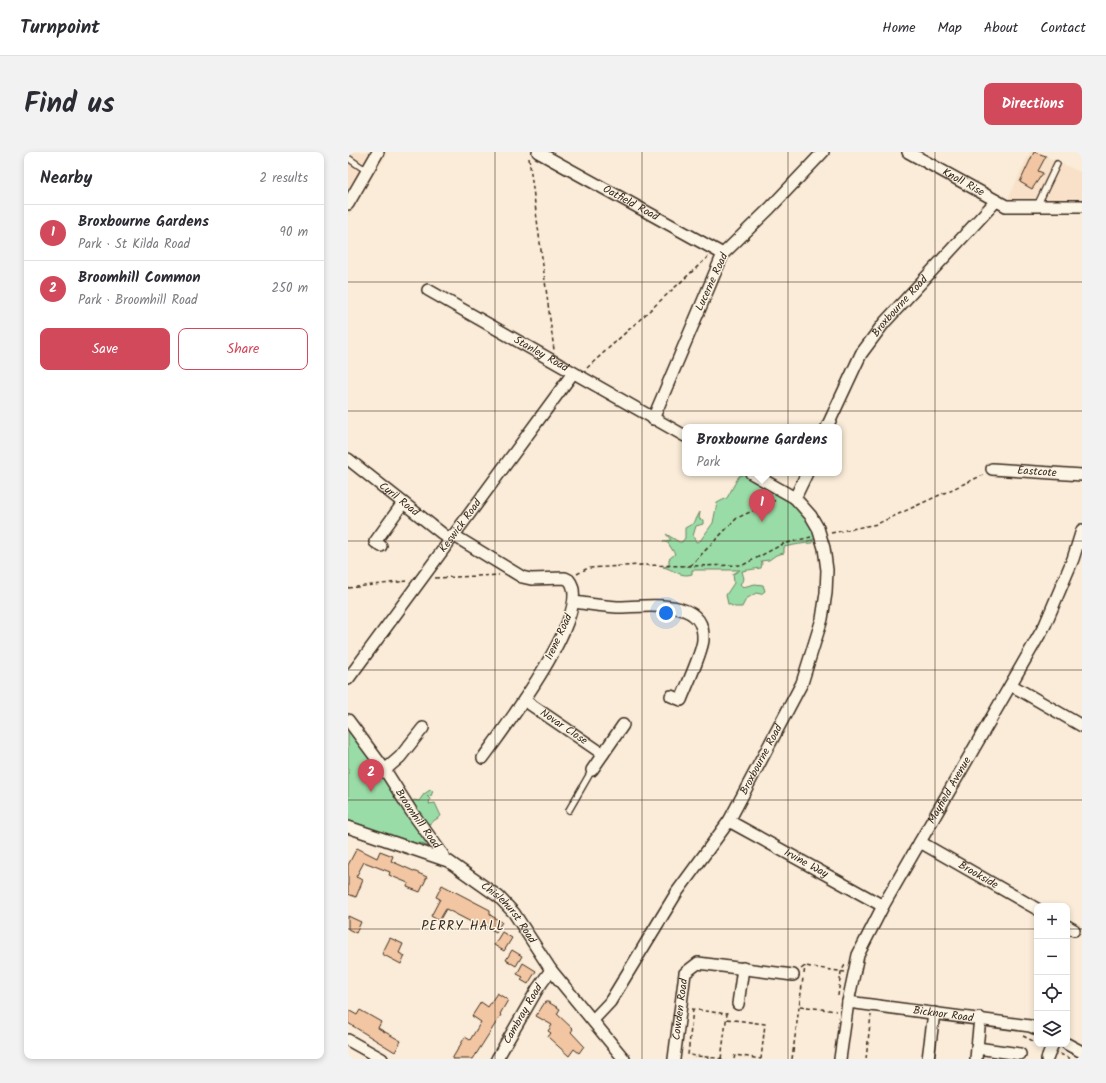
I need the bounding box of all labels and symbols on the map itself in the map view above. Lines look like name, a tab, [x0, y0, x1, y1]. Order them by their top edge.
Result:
street label: Knoll Rise	[939, 163, 988, 201]
street label: Oatfield Road	[599, 180, 663, 226]
street label: Lucerne Road	[691, 250, 733, 314]
street label: Broxbourne Road	[867, 271, 933, 341]
street label: Stanley Road	[510, 331, 572, 377]
street label: Eastcote	[1017, 462, 1057, 482]
street label: Cyril Road	[375, 478, 423, 521]
pin: 1	[749, 489, 775, 522]
street label: Keswick Road	[435, 495, 487, 557]
your location	[656, 603, 676, 623]
street label: Irene Road	[540, 610, 578, 663]
street label: Novar Close	[536, 704, 591, 750]
street label: Broxbourne Road	[735, 721, 788, 798]
street label: Mayfield Avenue	[923, 753, 976, 827]
pin: 2	[358, 759, 384, 792]
street label: Broomhill Road	[390, 785, 445, 853]
street label: Irvine Way	[780, 844, 832, 884]
street label: Brookside	[955, 857, 1002, 894]
street label: Chislehurst Road	[477, 878, 541, 948]
district label: PERRY HALL	[421, 916, 505, 937]
street label: Cowden Road	[667, 977, 693, 1041]
street label: Cambray Road	[499, 980, 548, 1047]
street label: Bicknor Road	[912, 1002, 975, 1028]

